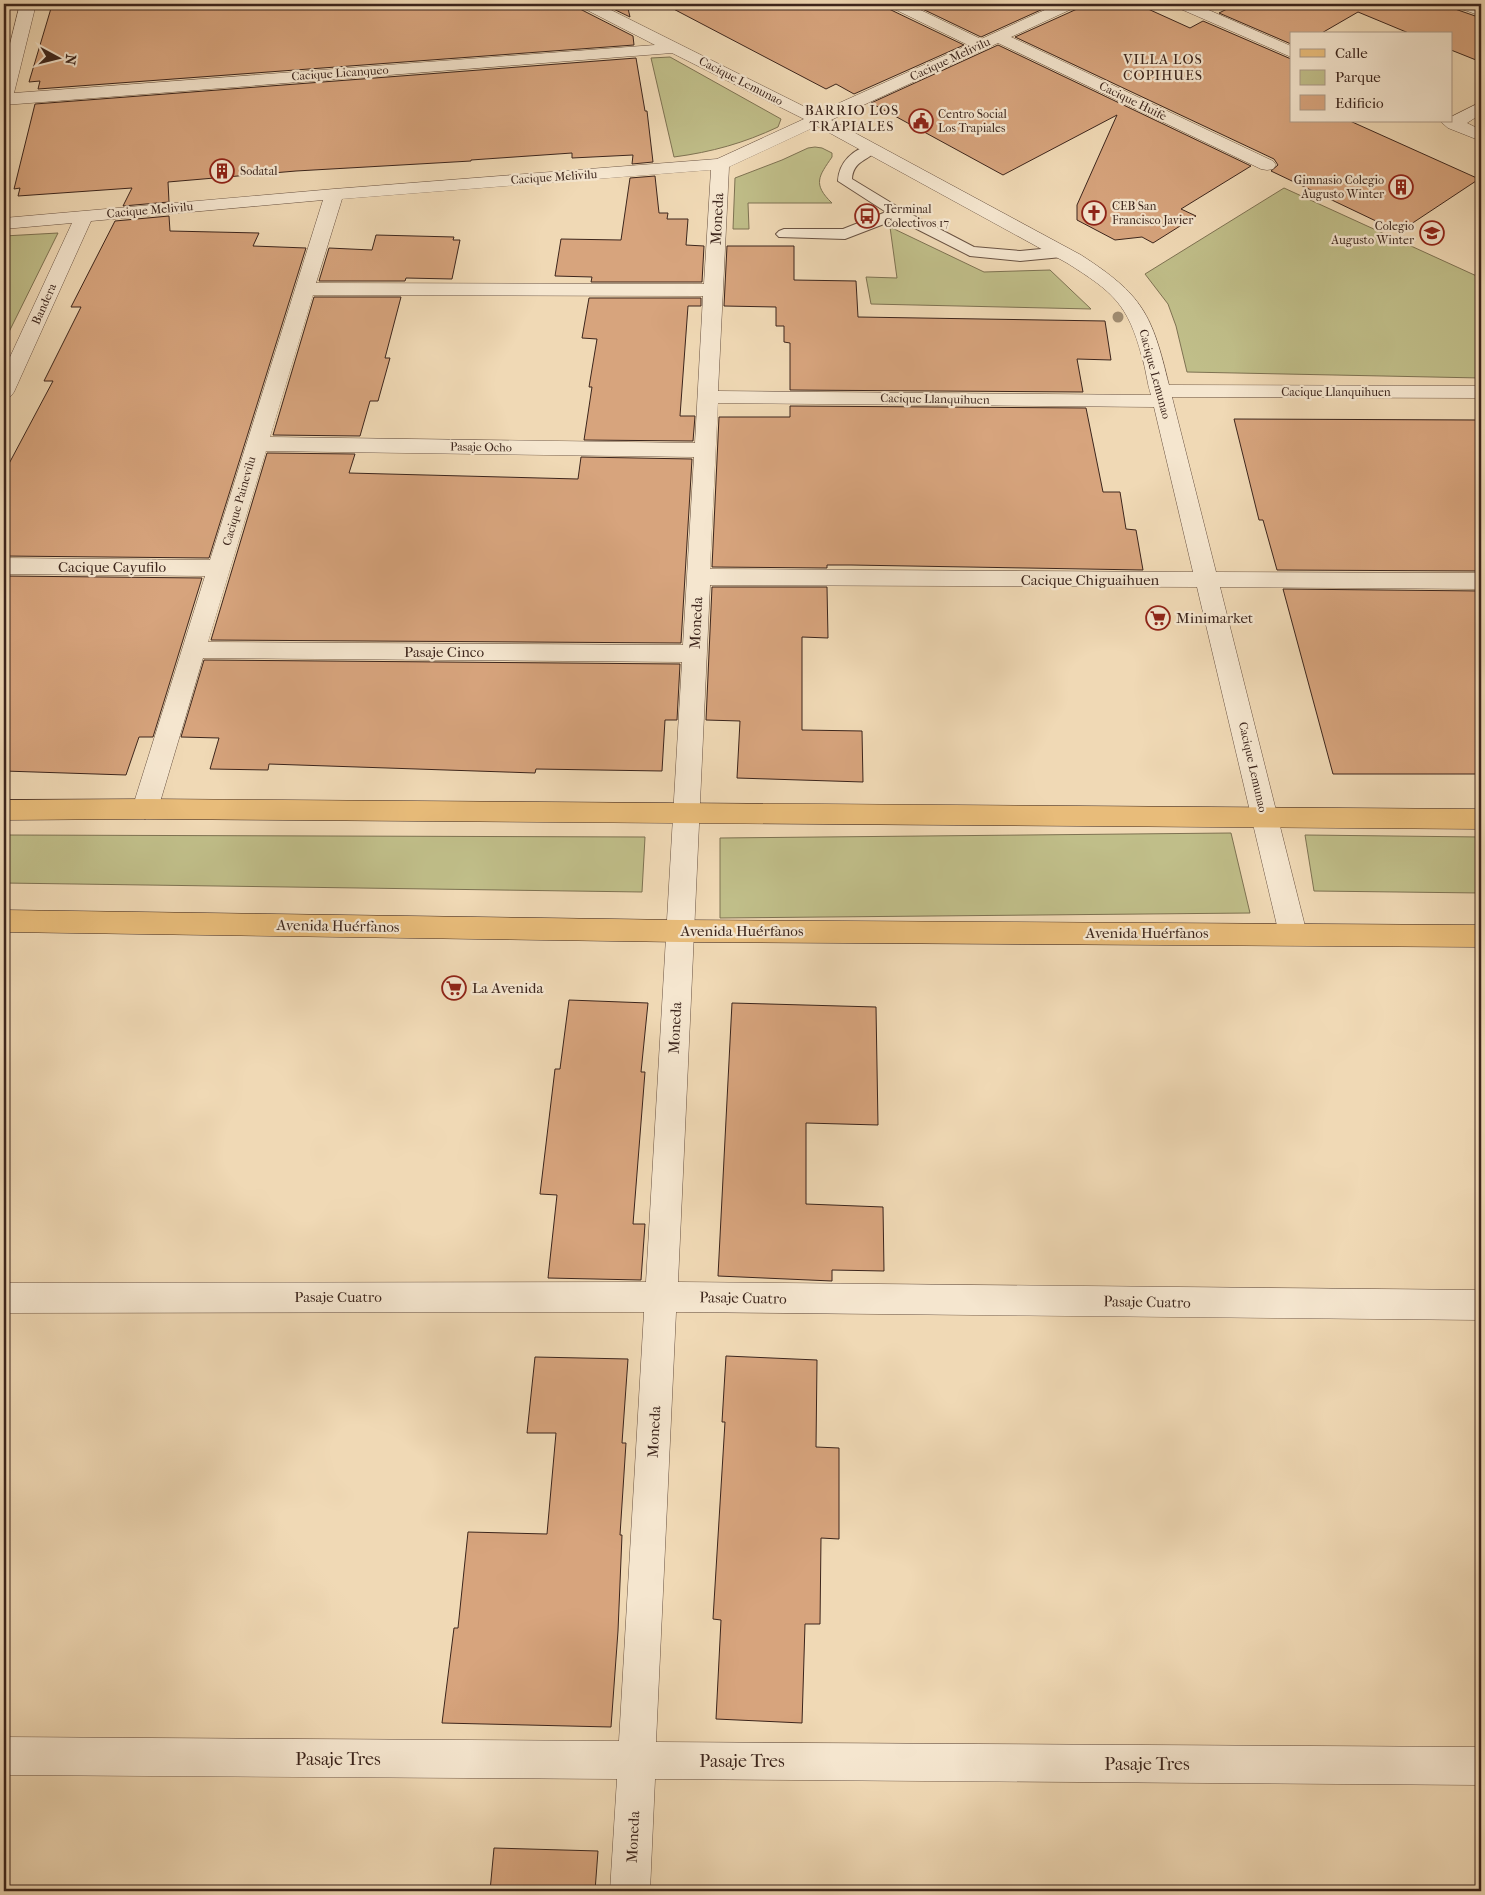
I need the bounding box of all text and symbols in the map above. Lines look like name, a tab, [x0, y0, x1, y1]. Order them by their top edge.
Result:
north arrow	[32, 32, 82, 82]
legend	[1290, 32, 1452, 122]
street label: Cacique Melivilu	[908, 34, 992, 84]
text: Calle	[1335, 44, 1368, 62]
district label: VILLA LOS COPIHUES	[1122, 51, 1203, 84]
text: N	[61, 53, 79, 66]
street label: Cacique Lemunao	[697, 54, 785, 108]
street label: Cacique Licanqueo	[291, 63, 389, 83]
text: Parque	[1335, 68, 1381, 86]
street label: Cacique Huife	[1097, 79, 1169, 123]
text: Edificio	[1335, 94, 1384, 112]
district label: BARRIO LOS TRAPIALES	[805, 102, 899, 135]
place label: Centro Social Los Trapiales	[938, 107, 1008, 135]
public building icon: Centro Social Los Trapiales	[908, 108, 934, 134]
building icon: Sodatal	[209, 158, 235, 184]
place label: Sodatal	[240, 164, 278, 178]
street label: Cacique Melivilu	[510, 167, 598, 187]
place label: Gimnasio Colegio Augusto Winter	[1294, 173, 1385, 201]
building icon: Gimnasio Colegio Augusto Winter	[1388, 174, 1414, 200]
street label: Moneda	[707, 191, 727, 246]
street label: Cacique Melivilu	[106, 199, 194, 221]
place label: CEB San Francisco Javier	[1112, 199, 1194, 227]
church icon: CEB San Francisco Javier	[1081, 200, 1107, 226]
place label: Terminal Colectivos 17	[884, 202, 949, 230]
bus stop icon: Terminal Colectivos 17	[854, 203, 880, 229]
place label: Colegio Augusto Winter	[1330, 219, 1415, 247]
school or university icon: Colegio Augusto Winter	[1419, 220, 1445, 246]
street label: Bandera	[29, 281, 59, 327]
street label: Cacique Lemunao	[1136, 328, 1174, 420]
street label: Cacique Llanquihuen	[1281, 385, 1391, 399]
street label: Cacique Llanquihuen	[880, 391, 990, 407]
street label: Pasaje Ocho	[450, 439, 512, 455]
street label: Cacique Painevilu	[220, 454, 259, 547]
street label: Cacique Cayufilo	[58, 558, 166, 576]
street label: Cacique Chiguaihuen	[1021, 571, 1160, 589]
street label: Moneda	[686, 595, 706, 650]
supermarket icon: Minimarket	[1145, 605, 1171, 631]
place label: Minimarket	[1176, 609, 1254, 627]
street label: Pasaje Cinco	[404, 643, 484, 661]
street label: Cacique Lemunao	[1236, 720, 1270, 814]
street label: Avenida Huérfanos	[275, 916, 400, 936]
street label: Avenida Huérfanos	[680, 922, 804, 940]
street label: Avenida Huérfanos	[1085, 924, 1209, 942]
supermarket icon: La Avenida	[441, 975, 467, 1001]
place label: La Avenida	[472, 979, 544, 997]
street label: Moneda	[665, 1000, 685, 1055]
street label: Pasaje Cuatro	[294, 1288, 382, 1306]
street label: Pasaje Cuatro	[699, 1288, 787, 1308]
street label: Pasaje Cuatro	[1103, 1292, 1191, 1312]
street label: Moneda	[644, 1404, 664, 1459]
street label: Pasaje Tres	[295, 1749, 381, 1770]
street label: Pasaje Tres	[699, 1751, 785, 1772]
street label: Pasaje Tres	[1104, 1754, 1190, 1775]
street label: Moneda	[623, 1809, 643, 1864]

